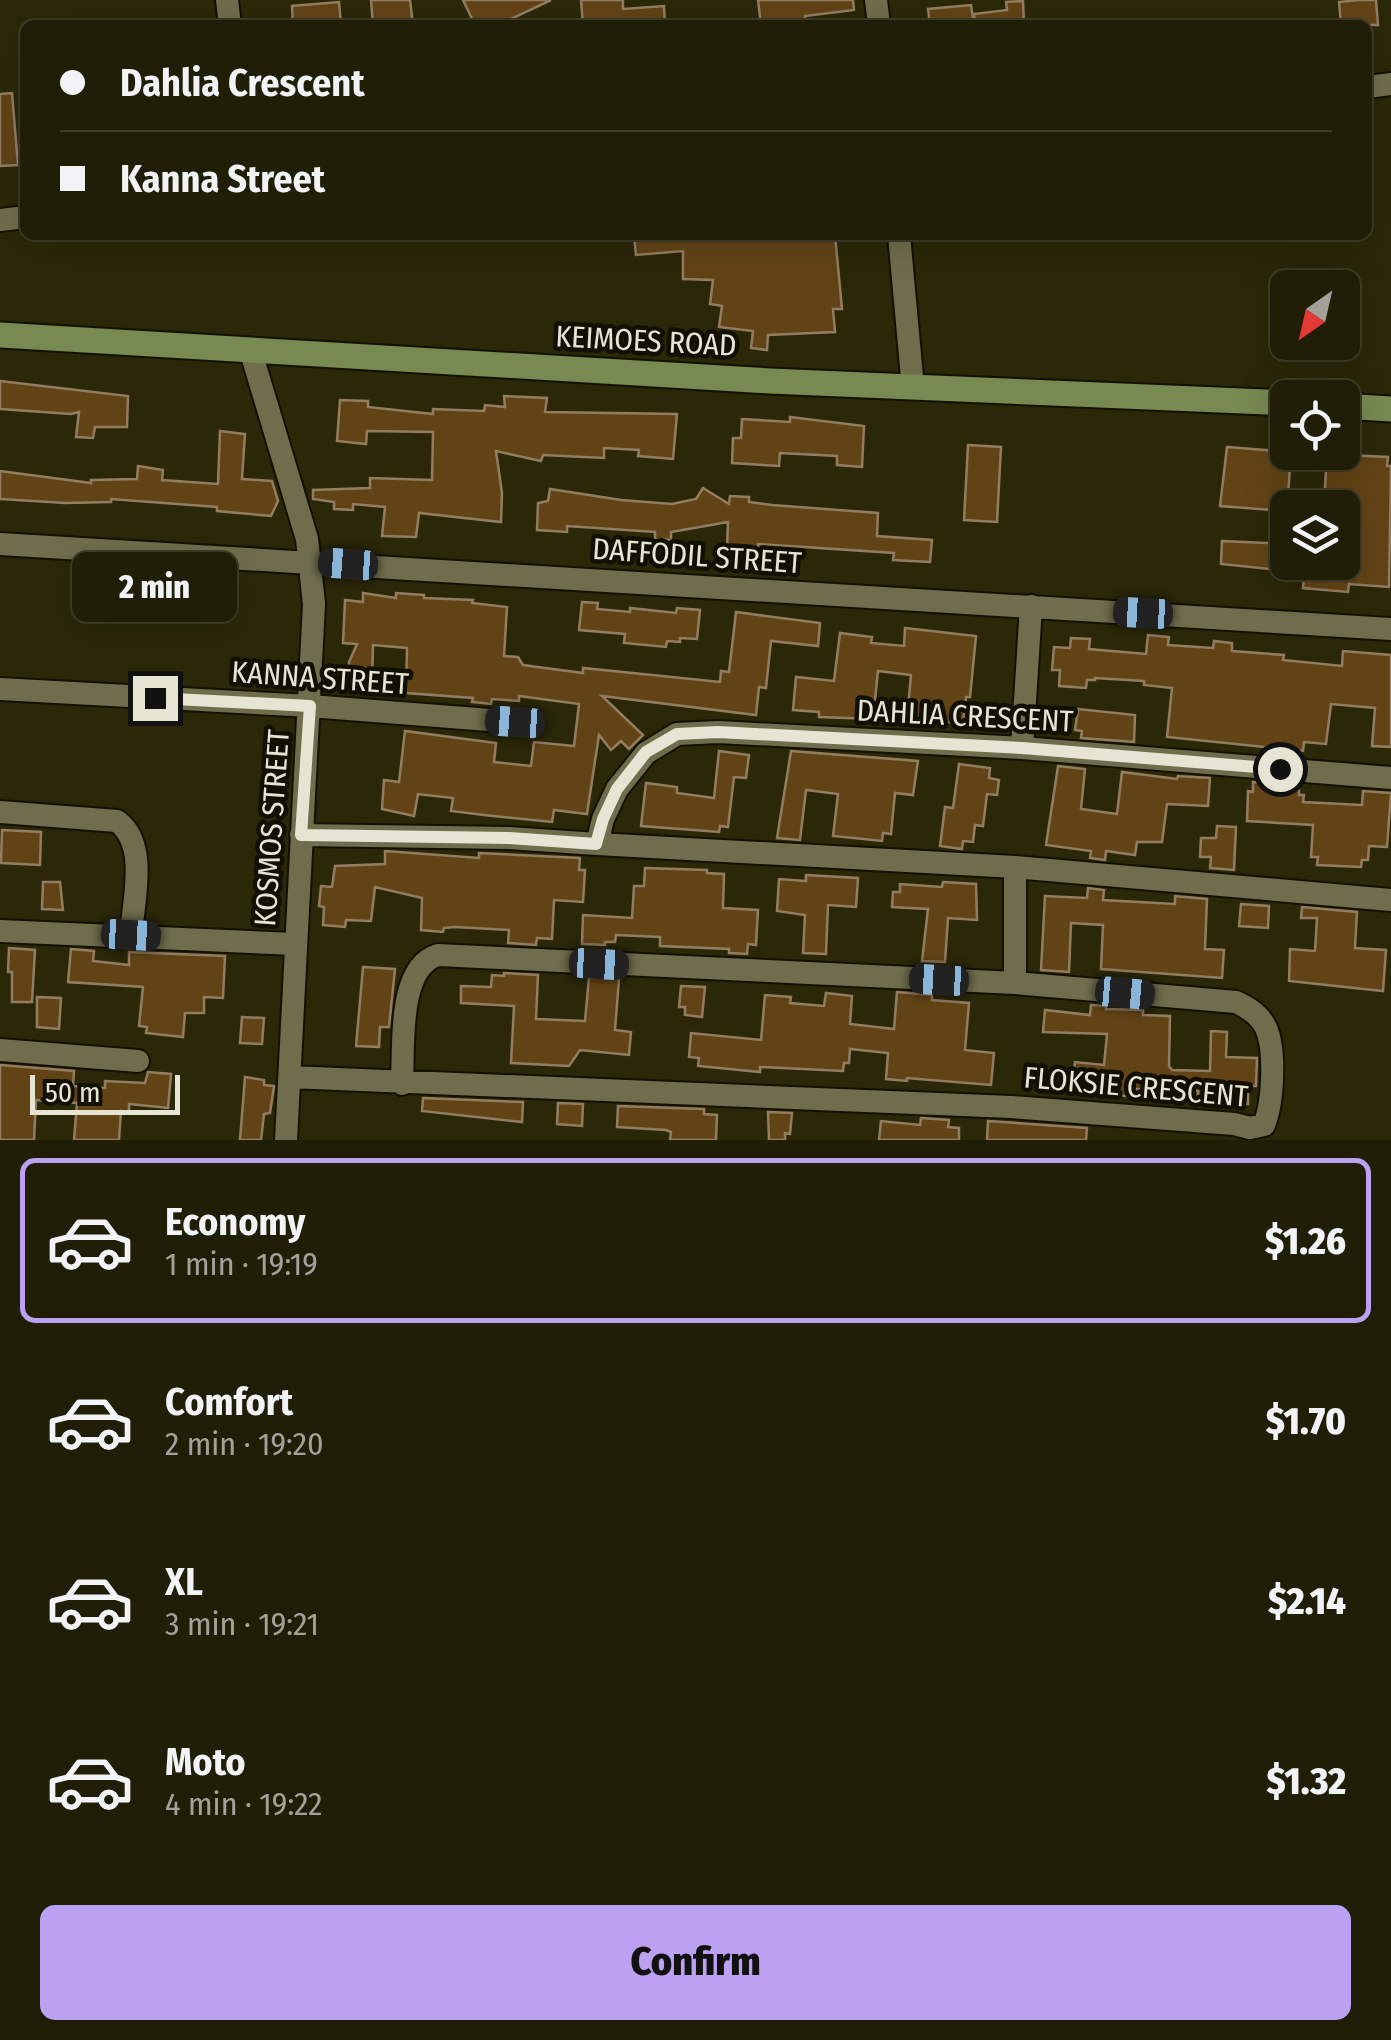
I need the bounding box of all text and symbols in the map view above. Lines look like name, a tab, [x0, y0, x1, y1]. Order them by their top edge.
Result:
text: Dahlia Crescent	[120, 60, 365, 106]
text: Kanna Street	[120, 156, 325, 202]
north arrow	[1270, 270, 1360, 360]
map controls	[1270, 270, 1360, 580]
street label: KEIMOES ROAD	[555, 318, 737, 364]
button: locate	[1270, 380, 1360, 470]
button: layers	[1270, 490, 1360, 580]
street label: DAFFODIL STREET	[591, 531, 803, 581]
car	[317, 547, 379, 581]
callout: 2 min	[72, 553, 238, 623]
text: 2 min	[119, 568, 190, 606]
car	[1112, 596, 1174, 630]
street label: KANNA STREET	[230, 654, 410, 702]
route end	[133, 676, 178, 721]
street label: DAHLIA CRESCENT	[856, 692, 1074, 740]
car	[484, 705, 546, 739]
street label: KOSMOS STREET	[247, 728, 297, 928]
route start	[1258, 747, 1303, 792]
car	[100, 918, 162, 952]
car	[568, 947, 630, 981]
car	[908, 963, 970, 997]
car	[1094, 975, 1156, 1011]
street label: FLOKSIE CRESCENT	[1022, 1059, 1250, 1115]
scale bar	[30, 1070, 180, 1114]
text: 50 m	[45, 1076, 101, 1109]
icon: car	[45, 1196, 135, 1286]
text: Economy	[165, 1199, 305, 1245]
text: $1.26	[1265, 1218, 1346, 1264]
text: 1 min · 19:19	[165, 1245, 318, 1283]
icon: car	[45, 1376, 135, 1466]
text: Comfort	[165, 1379, 293, 1425]
text: $1.70	[1266, 1398, 1346, 1444]
text: 2 min · 19:20	[165, 1425, 324, 1463]
icon: car	[45, 1556, 135, 1646]
text: XL	[165, 1559, 203, 1605]
text: $2.14	[1268, 1578, 1346, 1624]
text: 3 min · 19:21	[165, 1605, 319, 1643]
icon: car	[45, 1736, 135, 1826]
text: Moto	[165, 1739, 246, 1785]
text: $1.32	[1267, 1758, 1346, 1804]
text: 4 min · 19:22	[165, 1785, 322, 1823]
button: Confirm	[40, 1905, 1351, 2020]

